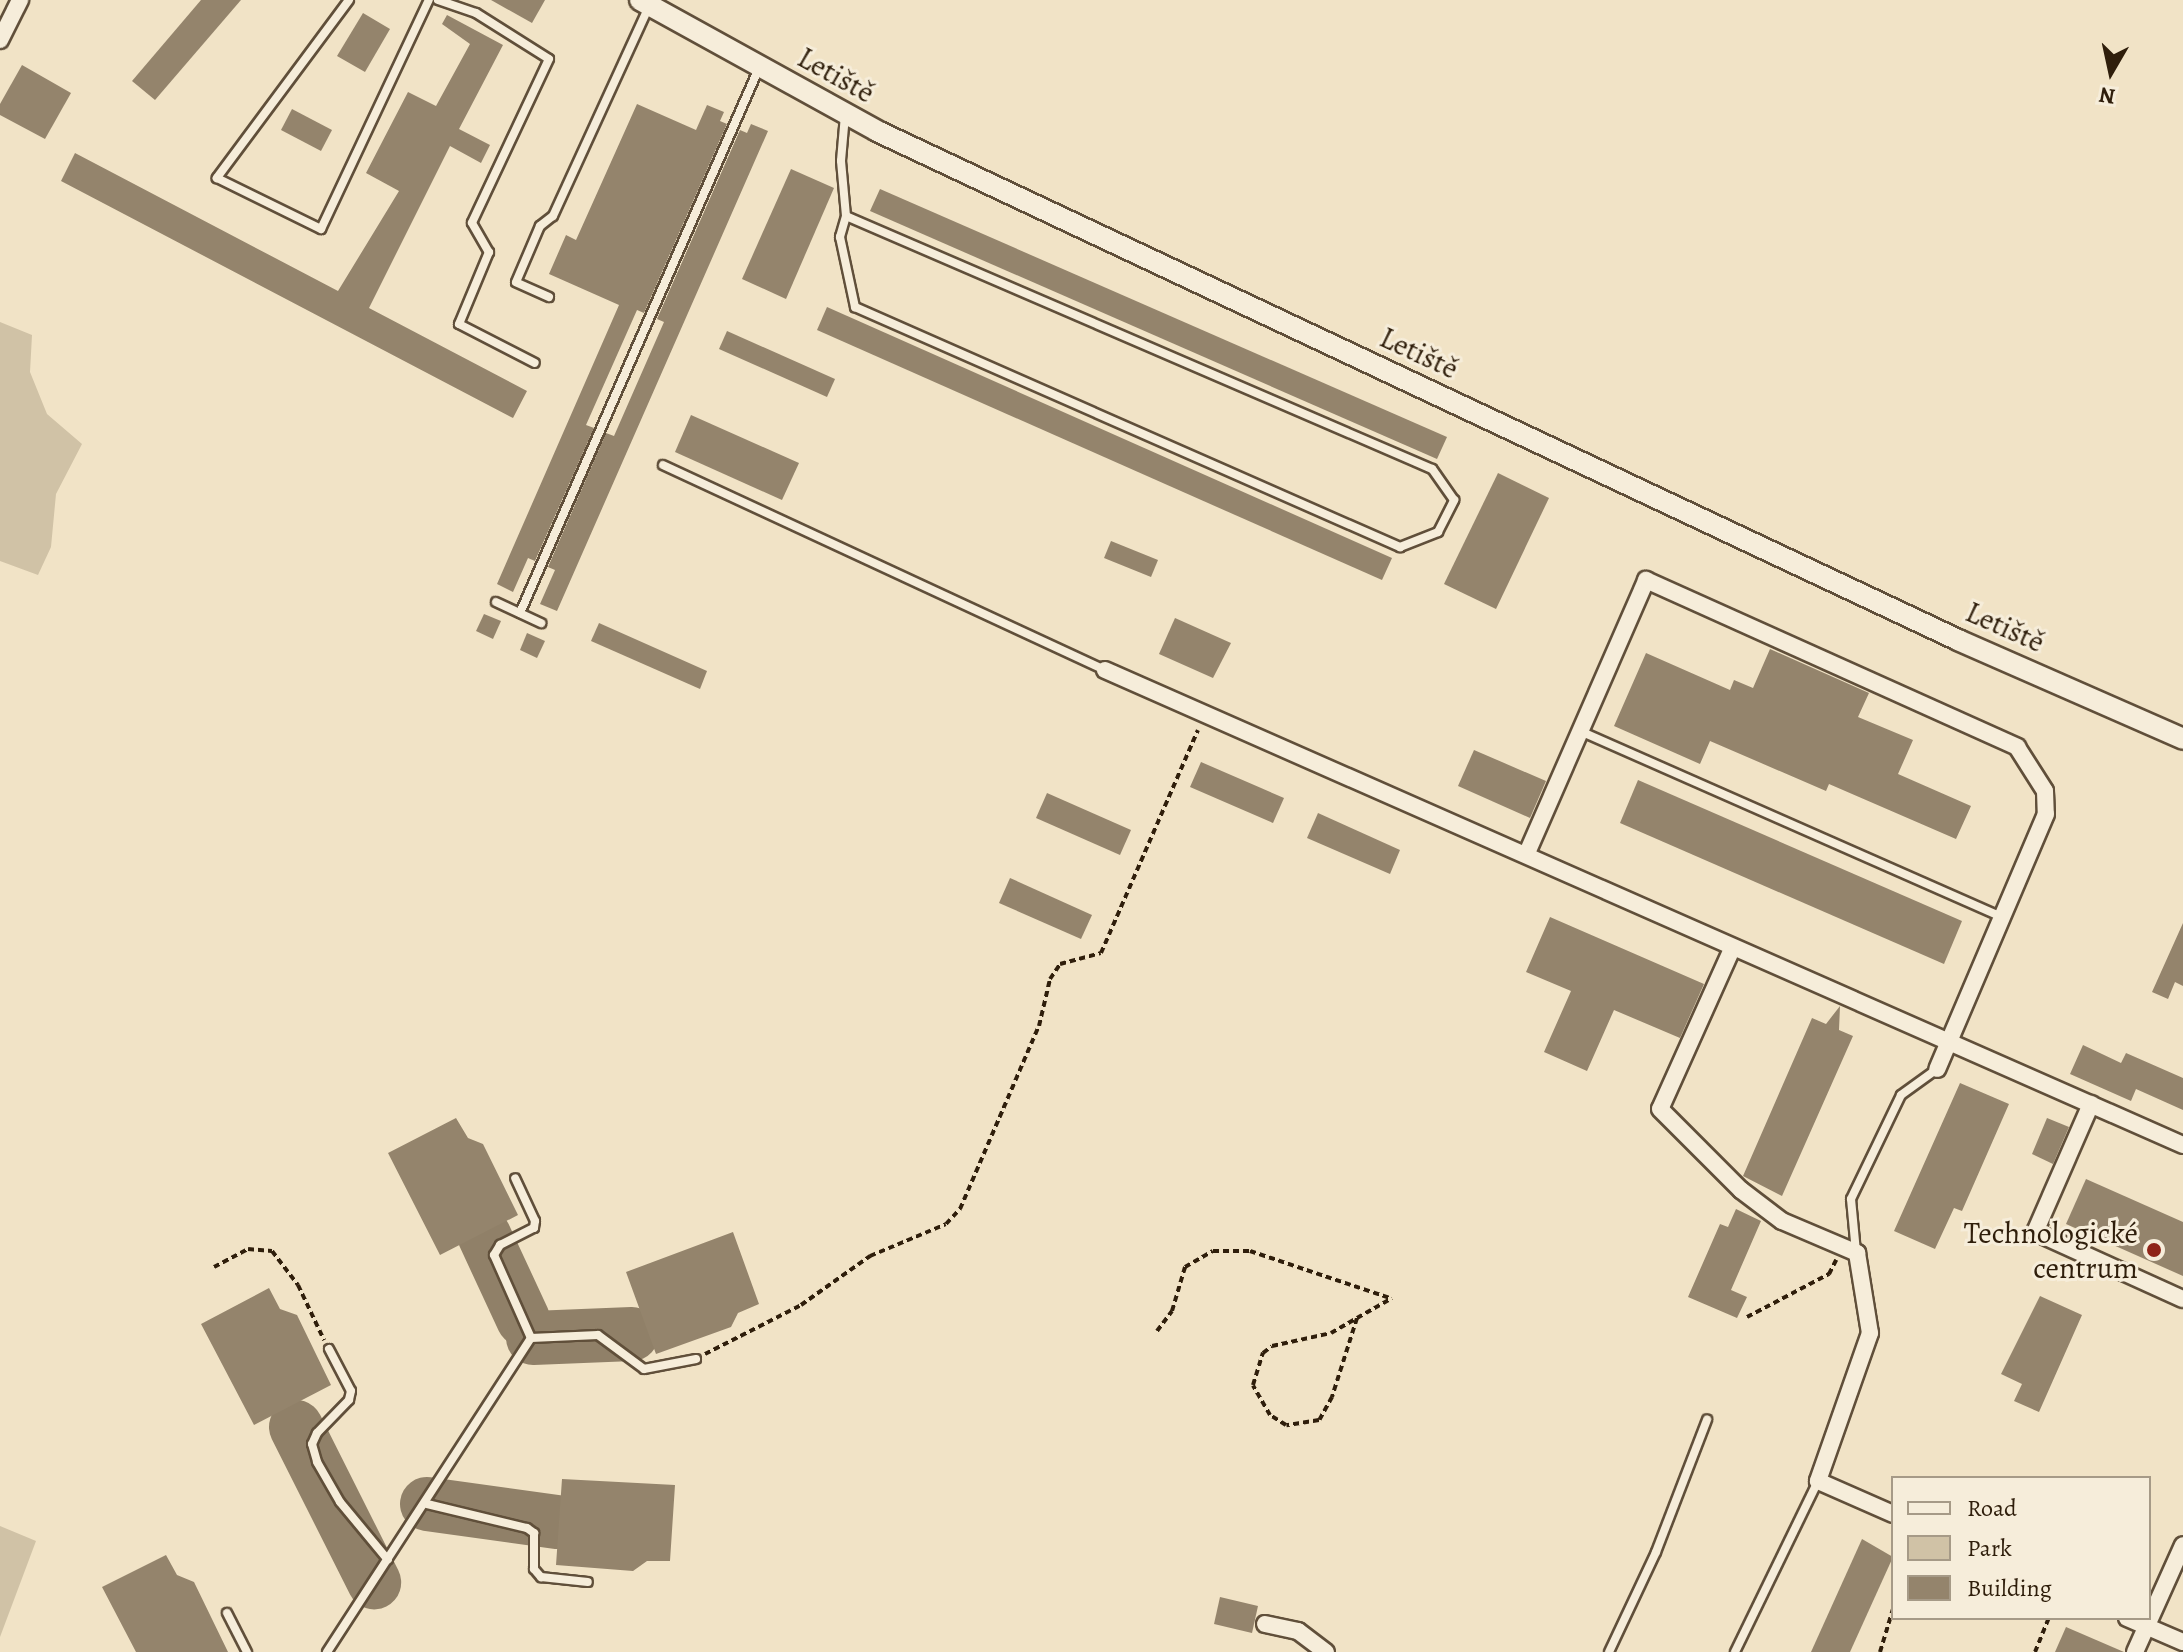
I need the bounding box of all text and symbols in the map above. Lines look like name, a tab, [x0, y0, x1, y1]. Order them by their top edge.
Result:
north arrow	[2071, 32, 2151, 112]
street label: Letiště	[791, 39, 881, 111]
text: N	[2097, 80, 2118, 112]
street label: Letiště	[1374, 319, 1464, 387]
street label: Letiště	[1960, 594, 2050, 660]
place label: Technologické centrum	[1964, 1215, 2138, 1286]
marker: Technologické centrum	[2145, 1241, 2163, 1259]
legend	[1891, 1476, 2151, 1620]
text: Road	[1967, 1492, 2017, 1524]
text: Park	[1967, 1532, 2012, 1564]
text: Building	[1967, 1572, 2052, 1604]

